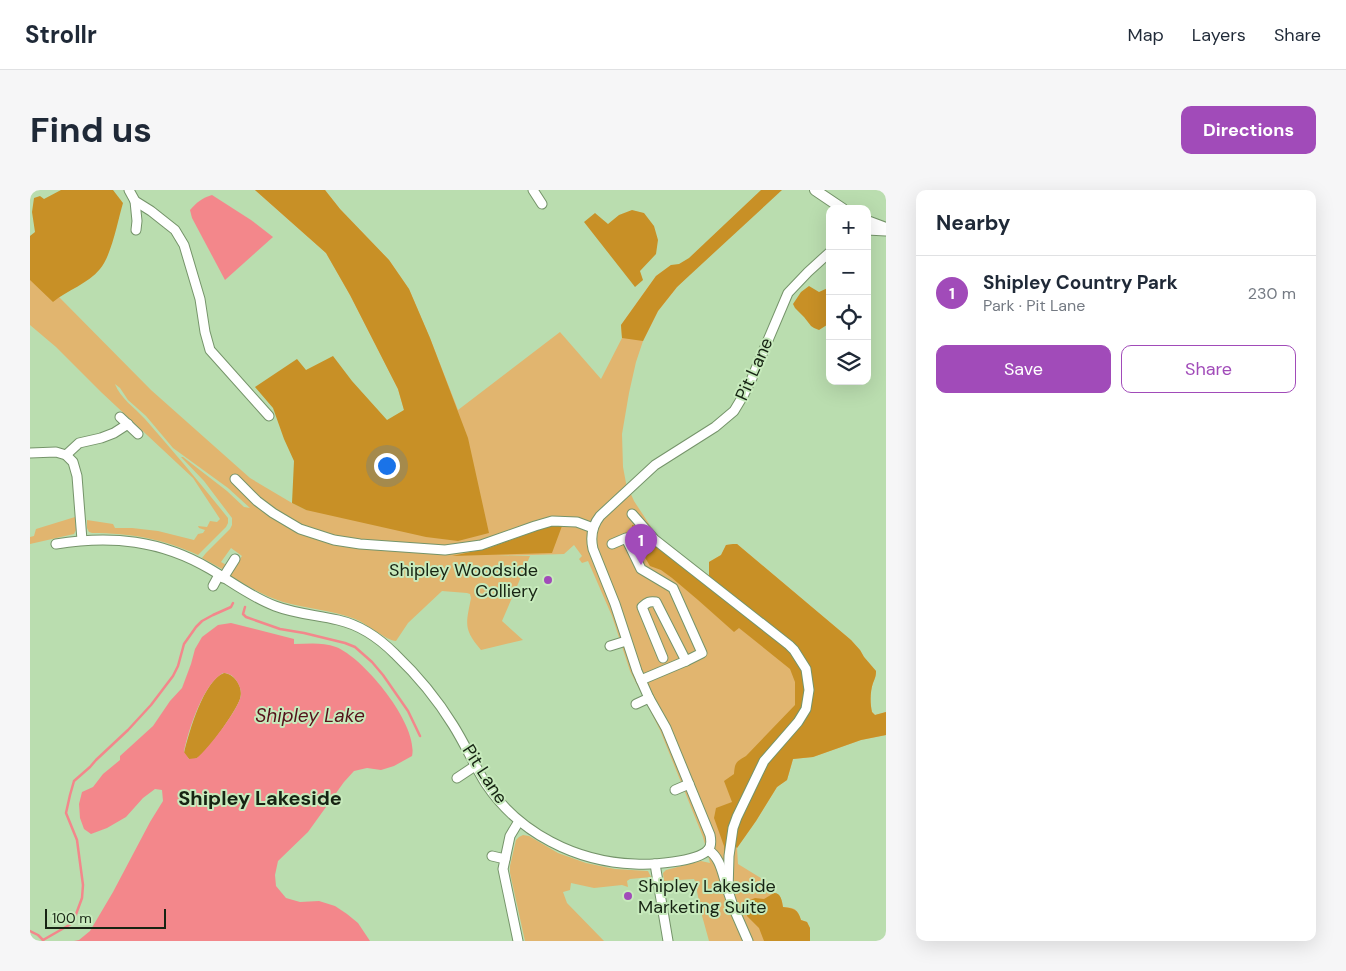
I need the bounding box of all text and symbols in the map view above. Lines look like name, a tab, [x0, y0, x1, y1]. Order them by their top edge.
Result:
text: Strollr	[25, 19, 97, 50]
text: Map	[1128, 23, 1164, 47]
text: Layers	[1192, 23, 1246, 47]
text: Share	[1274, 23, 1321, 47]
button: Directions	[1181, 106, 1316, 154]
text: Find us	[30, 107, 152, 153]
map controls	[826, 205, 871, 385]
button: +	[826, 205, 871, 250]
text: Nearby	[936, 209, 1010, 237]
button: −	[826, 250, 871, 295]
text: Shipley Country Park	[983, 270, 1178, 295]
text: 1	[949, 283, 955, 304]
text: 230 m	[1248, 283, 1296, 304]
button: locate	[826, 295, 871, 340]
text: Park · Pit Lane	[983, 295, 1085, 316]
street label: Pit Lane	[730, 334, 778, 404]
button: layers	[826, 340, 871, 385]
button: Save	[936, 345, 1111, 393]
button: Share	[1121, 345, 1296, 393]
your location	[374, 453, 400, 479]
pin: 1	[625, 524, 657, 565]
place label: Shipley Woodside Colliery	[389, 558, 538, 603]
marker: Shipley Woodside Colliery	[542, 574, 554, 586]
water label: Shipley Lake	[255, 703, 365, 728]
street label: Pit Lane	[457, 740, 513, 808]
district label: Shipley Lakeside	[178, 785, 342, 811]
place label: Shipley Lakeside Marketing Suite	[638, 874, 776, 919]
marker: Shipley Lakeside Marketing Suite	[622, 890, 634, 902]
scale bar	[45, 906, 166, 929]
text: 100 m	[52, 909, 92, 927]

